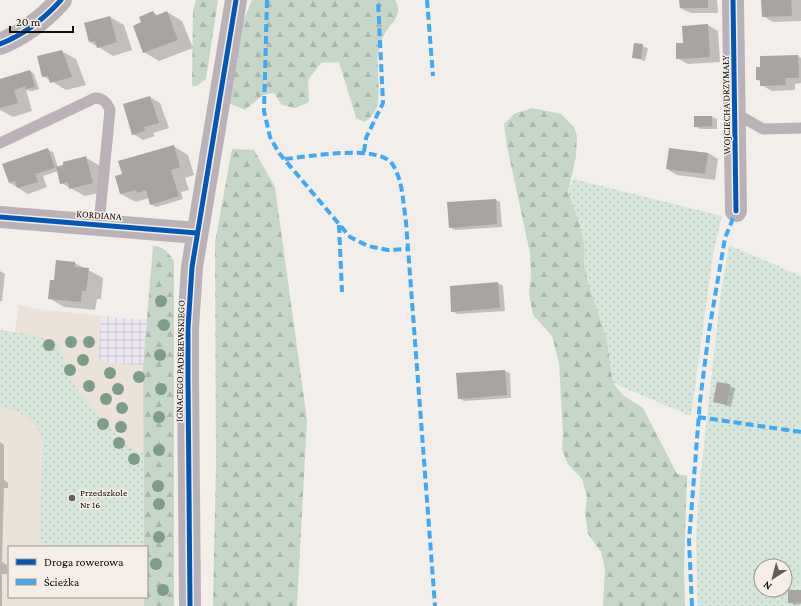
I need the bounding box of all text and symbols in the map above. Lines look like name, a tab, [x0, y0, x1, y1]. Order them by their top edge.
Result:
scale bar	[10, 8, 73, 34]
text: 20 m	[16, 15, 41, 29]
street label: WOJCIECHA DRZYMAŁY	[720, 55, 732, 155]
street label: KORDIANA	[76, 208, 122, 222]
street label: IGNACEGO PADEREWSKIEGO	[173, 300, 187, 422]
place label: Przedszkole Nr 16	[80, 487, 128, 510]
marker: Przedszkole Nr 16	[67, 493, 77, 503]
legend	[8, 546, 148, 598]
text: Droga rowerowa	[44, 555, 124, 569]
north arrow	[753, 558, 793, 598]
text: Ścieżka	[44, 575, 80, 589]
text: N	[760, 579, 774, 593]

